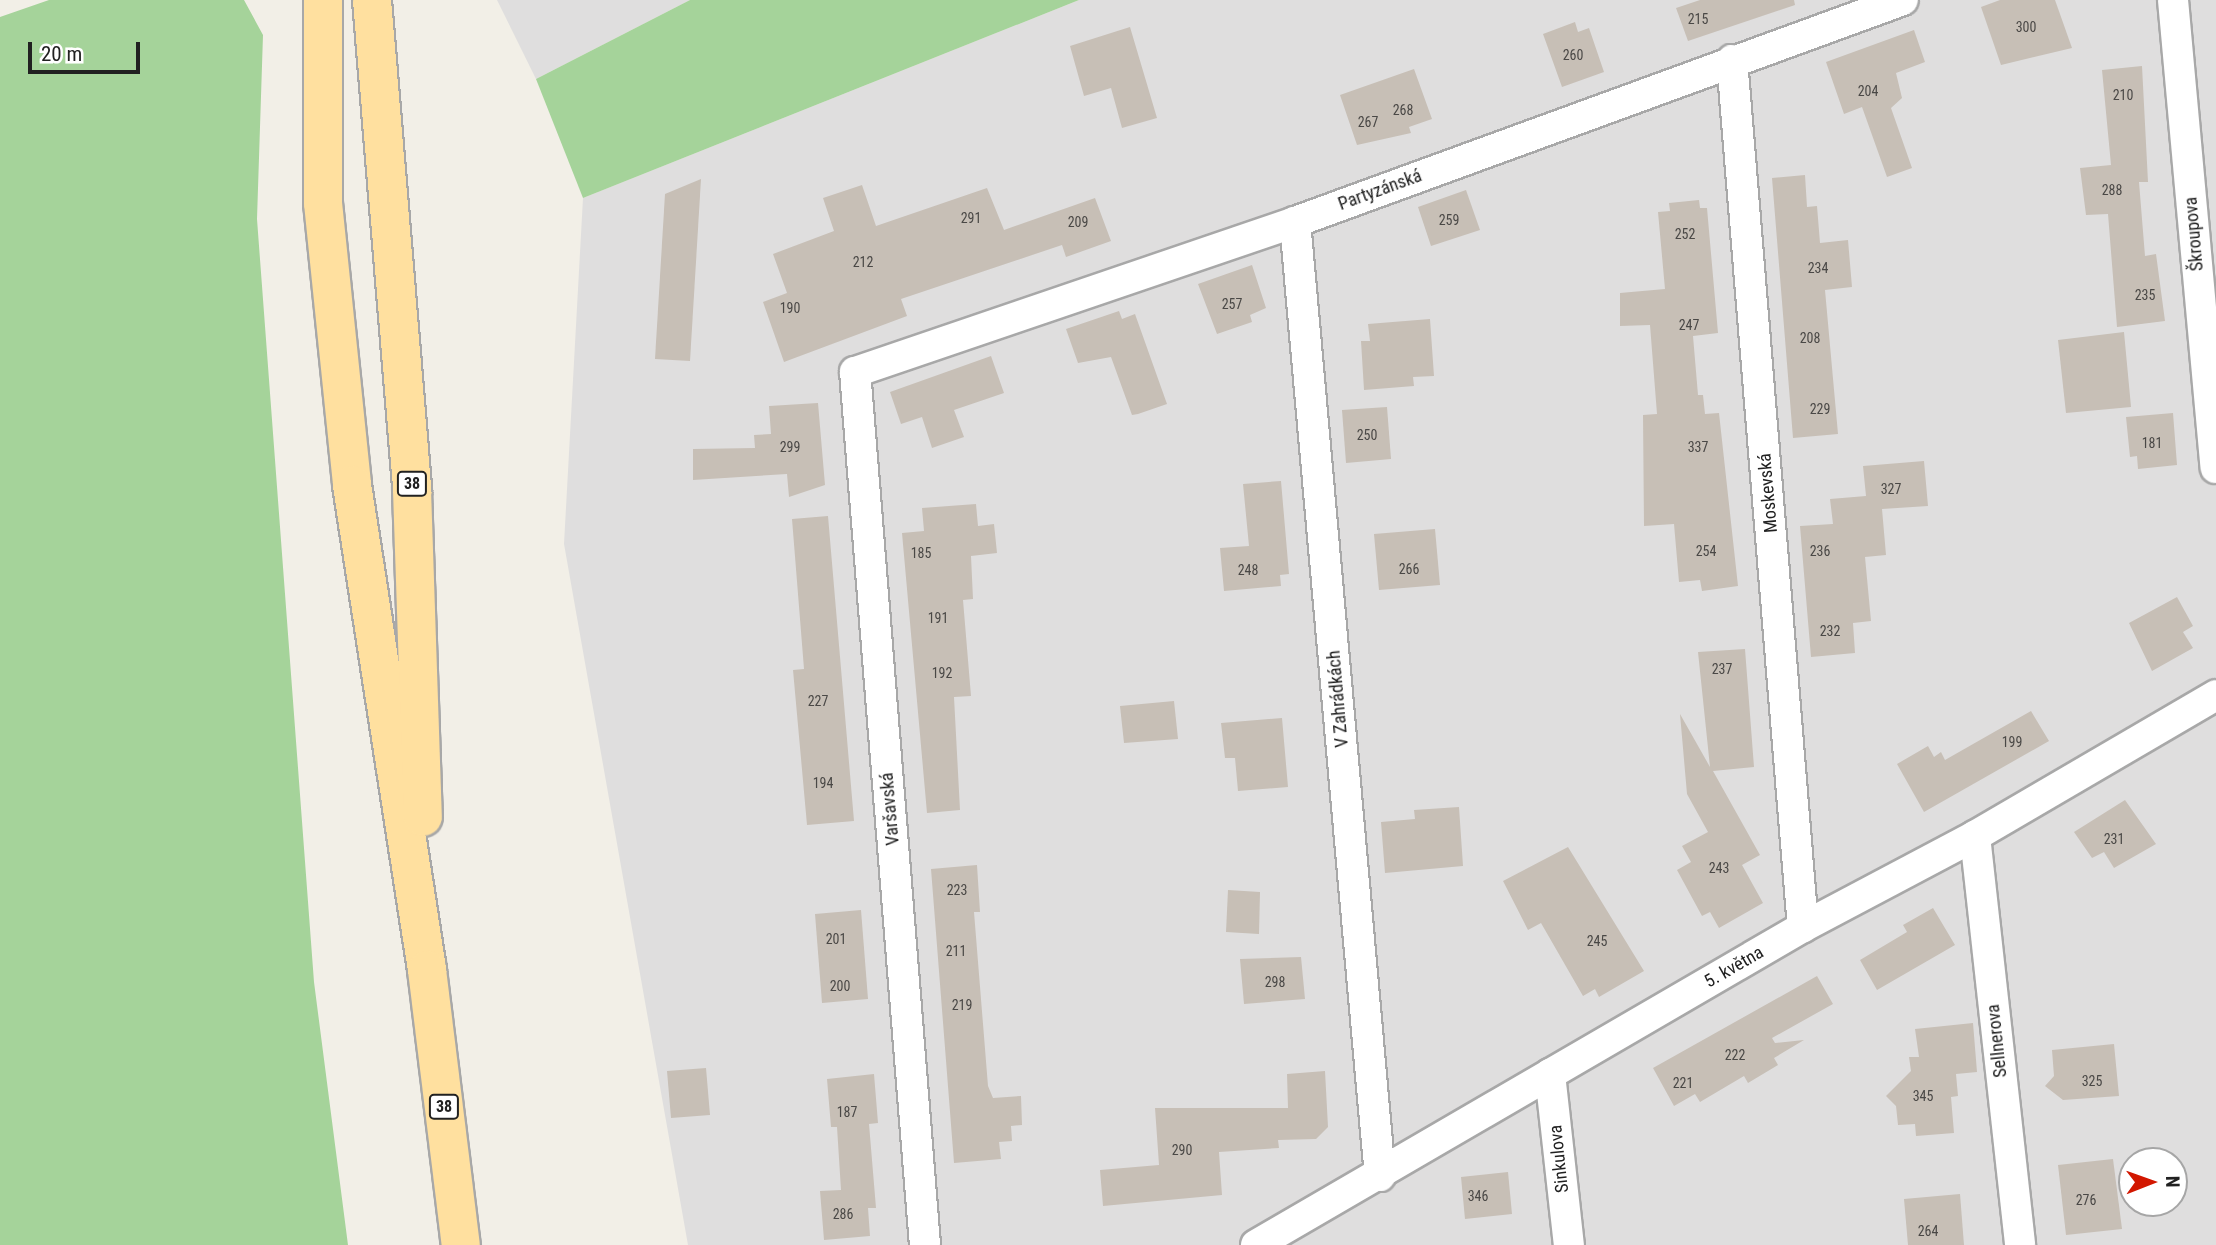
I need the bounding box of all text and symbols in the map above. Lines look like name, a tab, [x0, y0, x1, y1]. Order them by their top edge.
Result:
house number: 215	[1688, 11, 1708, 27]
house number: 300	[2016, 19, 2036, 35]
scale bar	[32, 28, 144, 72]
text: 20 m	[41, 42, 82, 66]
house number: 260	[1563, 47, 1583, 63]
house number: 204	[1858, 83, 1878, 99]
house number: 210	[2113, 87, 2133, 103]
house number: 268	[1393, 102, 1413, 118]
house number: 267	[1358, 114, 1378, 130]
street label: Partyzánská	[1335, 165, 1425, 215]
house number: 288	[2102, 182, 2122, 198]
street label: Škroupova	[2180, 196, 2208, 272]
house number: 291	[961, 210, 981, 226]
house number: 259	[1439, 212, 1459, 228]
house number: 209	[1068, 214, 1088, 230]
house number: 252	[1675, 226, 1695, 242]
house number: 212	[853, 254, 873, 270]
house number: 234	[1808, 260, 1828, 276]
house number: 235	[2135, 287, 2155, 303]
house number: 257	[1222, 296, 1242, 312]
house number: 190	[780, 300, 800, 316]
house number: 247	[1679, 317, 1699, 333]
house number: 208	[1800, 330, 1820, 346]
house number: 229	[1810, 401, 1830, 417]
house number: 250	[1357, 427, 1377, 443]
house number: 181	[2142, 435, 2162, 451]
house number: 299	[780, 439, 800, 455]
house number: 337	[1688, 439, 1708, 455]
street label: Moskevská	[1754, 452, 1782, 534]
road number: 38	[396, 471, 428, 496]
house number: 327	[1881, 481, 1901, 497]
house number: 254	[1696, 543, 1716, 559]
house number: 236	[1810, 543, 1830, 559]
house number: 185	[911, 545, 931, 561]
house number: 266	[1399, 561, 1419, 577]
house number: 248	[1238, 562, 1258, 578]
house number: 191	[928, 610, 948, 626]
house number: 232	[1820, 623, 1840, 639]
street label: V Zahrádkách	[1323, 650, 1353, 748]
house number: 237	[1712, 661, 1732, 677]
house number: 192	[932, 665, 952, 681]
house number: 227	[808, 693, 828, 709]
house number: 199	[2002, 734, 2022, 750]
street label: Varšavská	[876, 772, 904, 846]
house number: 194	[813, 775, 833, 791]
house number: 231	[2104, 831, 2124, 847]
house number: 243	[1709, 860, 1729, 876]
house number: 223	[947, 882, 967, 898]
house number: 201	[826, 931, 846, 947]
house number: 245	[1587, 933, 1607, 949]
street label: 5. května	[1701, 942, 1767, 992]
house number: 211	[946, 943, 966, 959]
house number: 298	[1265, 974, 1285, 990]
house number: 200	[830, 978, 850, 994]
house number: 219	[952, 997, 972, 1013]
street label: Sellnerova	[1982, 1003, 2012, 1079]
house number: 222	[1725, 1047, 1745, 1063]
house number: 325	[2082, 1073, 2102, 1089]
house number: 221	[1673, 1075, 1693, 1091]
house number: 345	[1913, 1088, 1933, 1104]
road number: 38	[428, 1094, 460, 1120]
house number: 187	[837, 1104, 857, 1120]
street label: Sinkulova	[1545, 1124, 1573, 1194]
house number: 290	[1172, 1142, 1192, 1158]
north arrow	[2118, 1147, 2188, 1217]
text: N	[2161, 1176, 2184, 1188]
house number: 346	[1468, 1188, 1488, 1204]
house number: 276	[2076, 1192, 2096, 1208]
house number: 286	[833, 1206, 853, 1222]
house number: 264	[1918, 1223, 1938, 1239]

